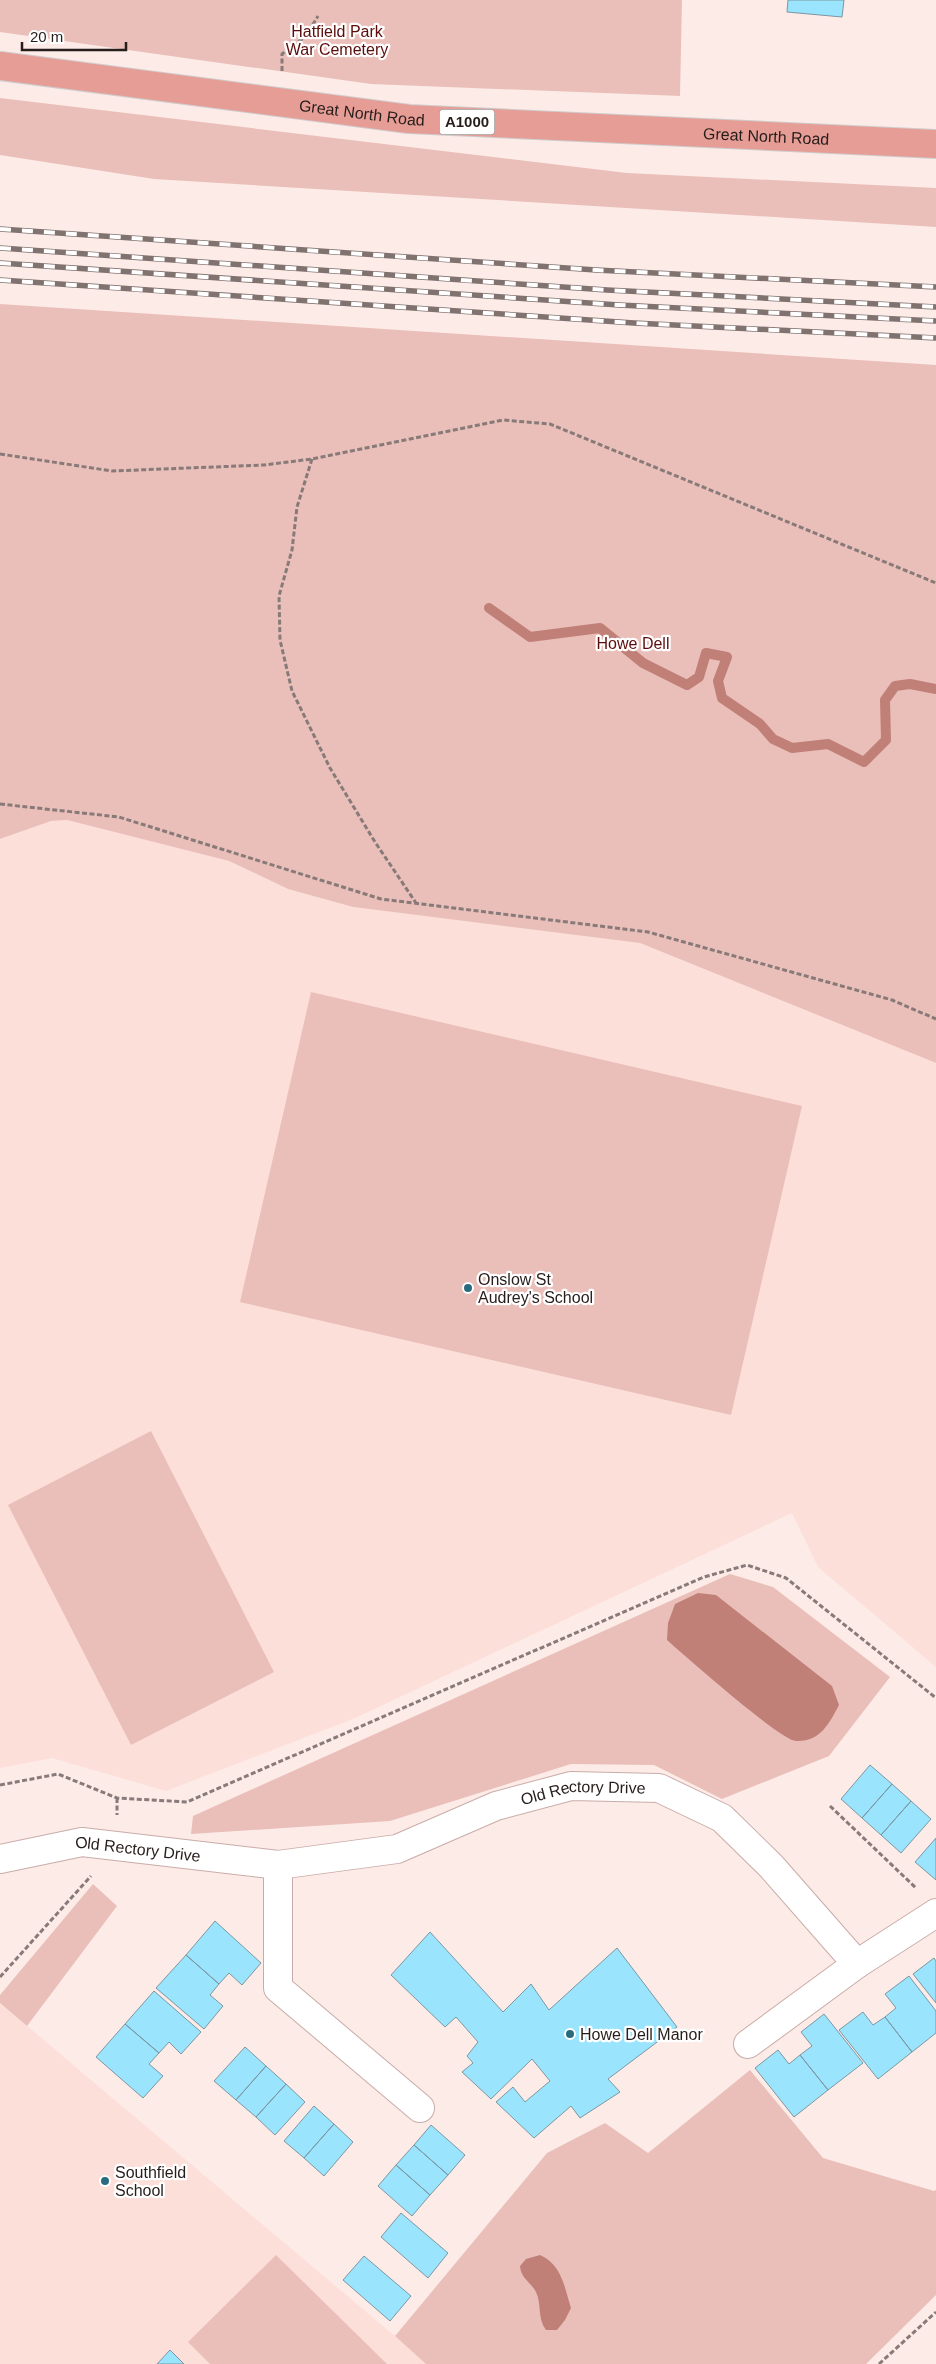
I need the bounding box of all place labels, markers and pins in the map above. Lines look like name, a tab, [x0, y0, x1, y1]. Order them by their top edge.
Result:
place label: Onslow St Audrey's School	[478, 1271, 593, 1306]
marker: Onslow St Audrey's School	[462, 1282, 474, 1294]
place label: Howe Dell Manor	[580, 2026, 703, 2043]
marker: Howe Dell Manor	[564, 2028, 576, 2040]
place label: Southfield School	[115, 2164, 186, 2199]
marker: Southfield School	[99, 2175, 111, 2187]

